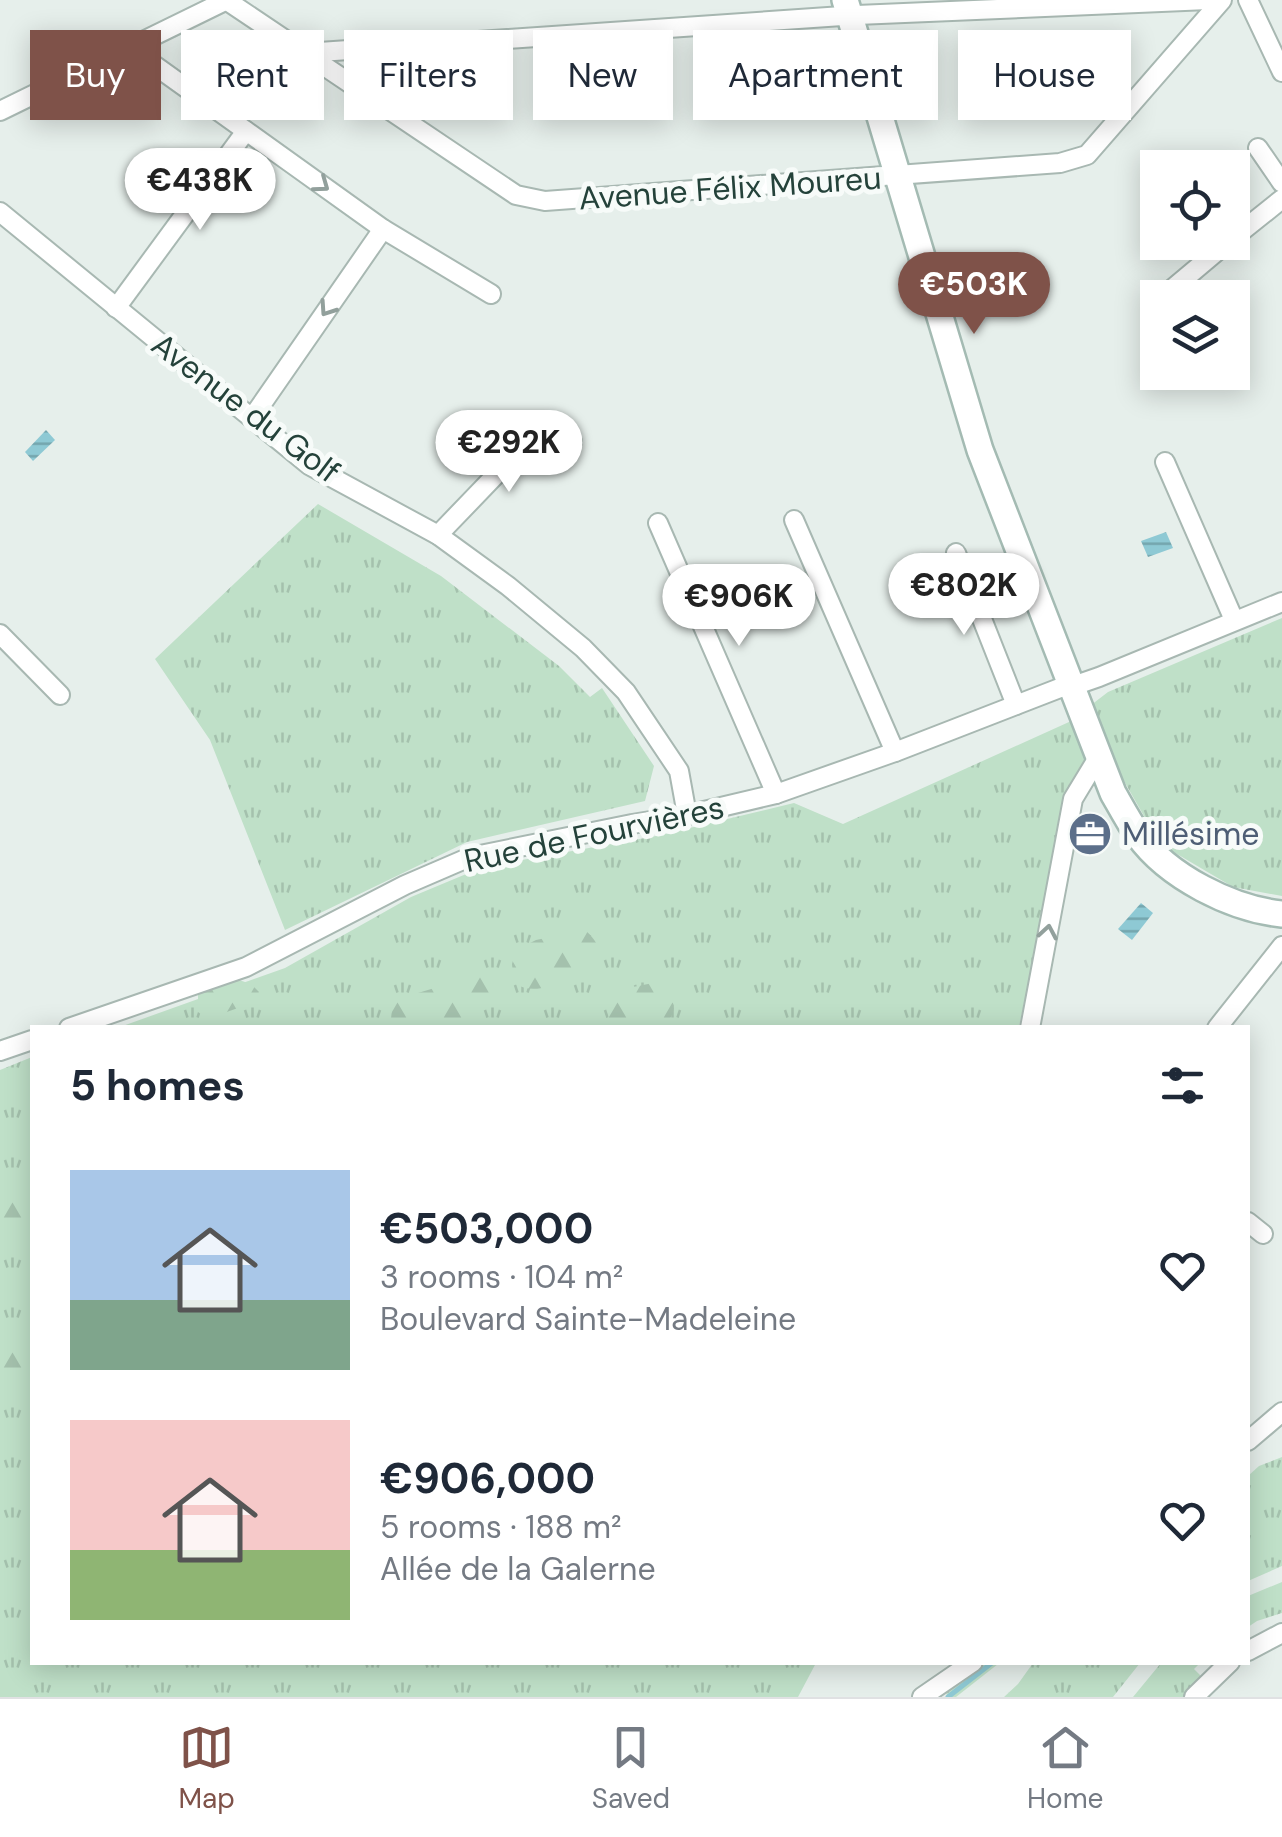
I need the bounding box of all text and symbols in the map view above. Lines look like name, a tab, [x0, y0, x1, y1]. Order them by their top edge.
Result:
chip: Buy	[30, 30, 161, 120]
chip: Rent	[181, 30, 324, 120]
chip: Filters	[344, 30, 513, 120]
chip: New	[533, 30, 673, 120]
chip: Apartment	[693, 30, 938, 120]
chip: House	[958, 30, 1131, 120]
pin: €438K	[130, 148, 270, 233]
map controls	[1140, 150, 1250, 390]
button: locate	[1140, 150, 1250, 260]
street label: Avenue Félix Moureu	[577, 156, 883, 220]
text: €438K	[147, 159, 253, 201]
one-way arrow	[311, 174, 329, 191]
pin: €503K	[904, 252, 1044, 337]
text: €503K	[920, 263, 1028, 305]
button: layers	[1140, 280, 1250, 390]
one-way arrow	[321, 297, 339, 316]
street label: Avenue du Golf	[143, 323, 349, 493]
pin: €292K	[439, 410, 579, 495]
text: €292K	[457, 421, 561, 463]
pin: €802K	[894, 553, 1034, 638]
pin: €906K	[669, 564, 809, 649]
text: €802K	[910, 564, 1018, 606]
text: €906K	[684, 575, 794, 617]
street label: Rue de Fourvières	[460, 786, 728, 882]
office icon: Millésime	[1067, 811, 1113, 857]
place label: Millésime	[1122, 813, 1259, 855]
one-way arrow	[1036, 923, 1057, 940]
text: 5 homes	[70, 1058, 245, 1113]
icon: filters	[1155, 1058, 1210, 1113]
text: €503,000	[380, 1201, 593, 1256]
icon: home	[150, 1210, 270, 1330]
icon: heart	[1155, 1243, 1210, 1298]
text: 3 rooms · 104 m²	[380, 1256, 623, 1298]
text: Boulevard Sainte-Madeleine	[380, 1298, 796, 1340]
text: €906,000	[380, 1451, 595, 1506]
icon: home	[150, 1460, 270, 1580]
icon: heart	[1155, 1493, 1210, 1548]
text: 5 rooms · 188 m²	[380, 1506, 622, 1548]
text: Allée de la Galerne	[380, 1548, 656, 1590]
tab: Map	[178, 1720, 235, 1817]
tab: Saved	[592, 1720, 670, 1817]
tab: Home	[1027, 1720, 1104, 1817]

